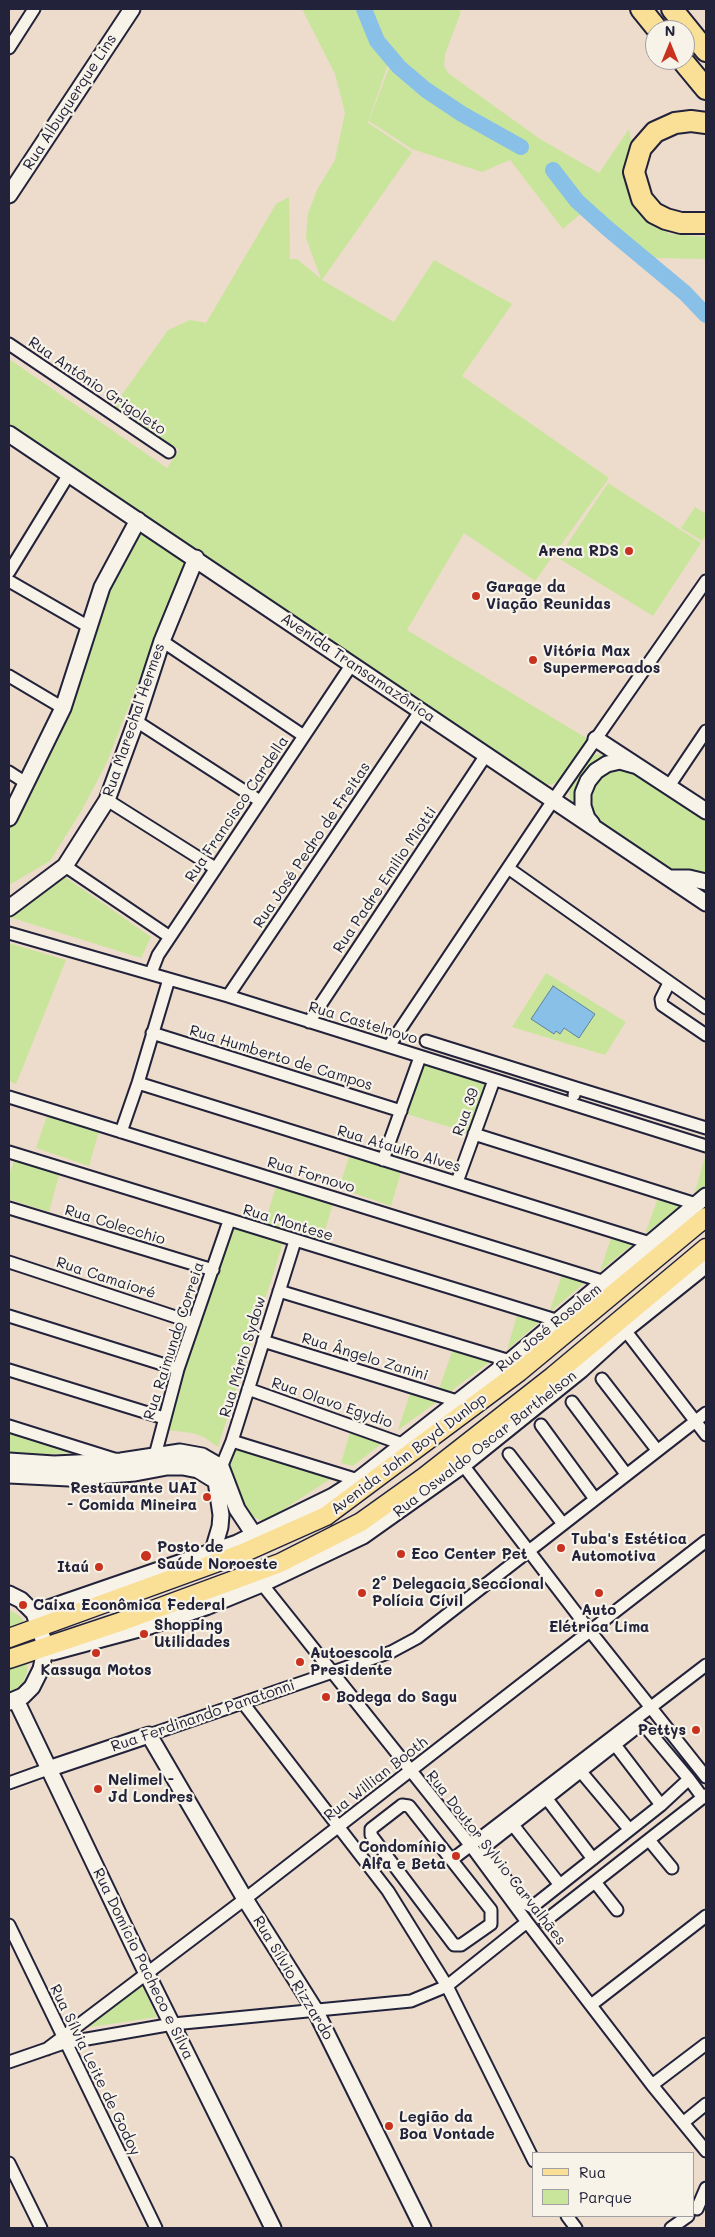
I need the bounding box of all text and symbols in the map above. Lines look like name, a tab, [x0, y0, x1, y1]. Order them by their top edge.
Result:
north arrow	[645, 20, 695, 70]
text: N	[665, 21, 675, 40]
street label: Rua Albuquerque Lins	[19, 31, 121, 173]
street label: Rua Antônio Grigoleto	[25, 333, 169, 439]
place label: Arena RDS	[538, 542, 619, 560]
marker: Arena RDS	[623, 545, 635, 557]
place label: Garage da Viação Reunidas	[486, 578, 611, 613]
marker: Garage da Viação Reunidas	[470, 590, 482, 602]
street label: Avenida Transamazônica	[277, 610, 439, 726]
street label: Rua Marechal Hermes	[99, 641, 169, 799]
place label: Vitória Max Supermercados	[543, 642, 660, 677]
marker: Vitória Max Supermercados	[527, 654, 539, 666]
street label: Rua Francisco Cardella	[181, 733, 293, 885]
street label: Rua José Pedro de Freitas	[250, 759, 374, 931]
street label: Rua Padre Emilio Miotti	[329, 804, 441, 956]
street label: Rua Castelnovo	[306, 998, 420, 1048]
street label: Rua Humberto de Campos	[187, 1022, 375, 1094]
street label: Rua 39	[449, 1086, 483, 1138]
street label: Rua Ataulfo Alves	[335, 1122, 463, 1176]
street label: Rua Fornovo	[265, 1153, 357, 1197]
street label: Rua Colecchio	[63, 1201, 167, 1249]
street label: Rua Montese	[241, 1201, 335, 1245]
street label: Rua Camaioré	[54, 1253, 158, 1303]
street label: Rua Raimundo Correia	[140, 1260, 208, 1422]
street label: Rua José Rosolem	[493, 1280, 605, 1376]
street label: Rua Mário Sydow	[216, 1294, 270, 1420]
street label: Rua Ângelo Zanini	[300, 1329, 430, 1385]
street label: Rua Oswaldo Oscar Barthelson	[390, 1367, 580, 1521]
street label: Rua Olavo Egydio	[269, 1374, 395, 1432]
street label: Avenida John Boyd Dunlop	[328, 1390, 490, 1518]
place label: Restaurante UAI - Comida Mineira	[67, 1479, 197, 1514]
marker: Restaurante UAI - Comida Mineira	[201, 1491, 213, 1503]
place label: Tuba's Estética Automotiva	[571, 1530, 687, 1565]
place label: Posto de Saúde Noroeste	[157, 1538, 278, 1573]
marker: Tuba's Estética Automotiva	[555, 1542, 567, 1554]
place label: Eco Center Pet	[411, 1545, 527, 1563]
marker: Eco Center Pet	[395, 1548, 407, 1560]
marker: Posto de Saúde Noroeste	[139, 1549, 153, 1563]
place label: Itaú	[57, 1558, 89, 1576]
marker: Itaú	[93, 1561, 105, 1573]
place label: 2° Delegacia Seccional Polícia Cívil	[372, 1575, 544, 1610]
marker: 2° Delegacia Seccional Polícia Cívil	[356, 1587, 368, 1599]
marker: Auto Elétrica Lima	[593, 1587, 605, 1599]
place label: Caixa Econômica Federal	[33, 1596, 225, 1614]
marker: Caixa Econômica Federal	[17, 1599, 29, 1611]
place label: Auto Elétrica Lima	[549, 1601, 649, 1636]
place label: Shopping Utilidades	[154, 1616, 230, 1651]
marker: Shopping Utilidades	[138, 1628, 150, 1640]
place label: Autoescola Presidente	[310, 1644, 393, 1679]
marker: Kassuga Motos	[90, 1647, 102, 1659]
marker: Autoescola Presidente	[294, 1656, 306, 1668]
place label: Kassuga Motos	[41, 1661, 151, 1679]
street label: Rua Ferdinando Panatonni	[109, 1676, 297, 1756]
place label: Bodega do Sagu	[336, 1688, 457, 1706]
marker: Bodega do Sagu	[320, 1691, 332, 1703]
place label: Pettys	[638, 1721, 686, 1739]
marker: Pettys	[690, 1724, 702, 1736]
street label: Rua Willian Booth	[321, 1733, 431, 1825]
street label: Rua Doutor Sylvio Carvalhães	[422, 1767, 570, 1949]
place label: Nelimel - Jd Londres	[108, 1771, 193, 1806]
marker: Nelimel - Jd Londres	[92, 1783, 104, 1795]
place label: Condomínio Alfa e Beta	[359, 1838, 446, 1873]
marker: Condomínio Alfa e Beta	[450, 1850, 462, 1862]
street label: Rua Domício Pacheco e Silva	[89, 1865, 197, 2063]
street label: Rua Sílvio Rizzardo	[249, 1913, 337, 2043]
street label: Rua Sílvia Leite de Godoy	[46, 1982, 144, 2158]
place label: Legião da Boa Vontade	[399, 2108, 495, 2143]
marker: Legião da Boa Vontade	[383, 2120, 395, 2132]
legend	[532, 2152, 695, 2217]
text: Rua	[579, 2162, 606, 2182]
text: Parque	[579, 2187, 632, 2207]

